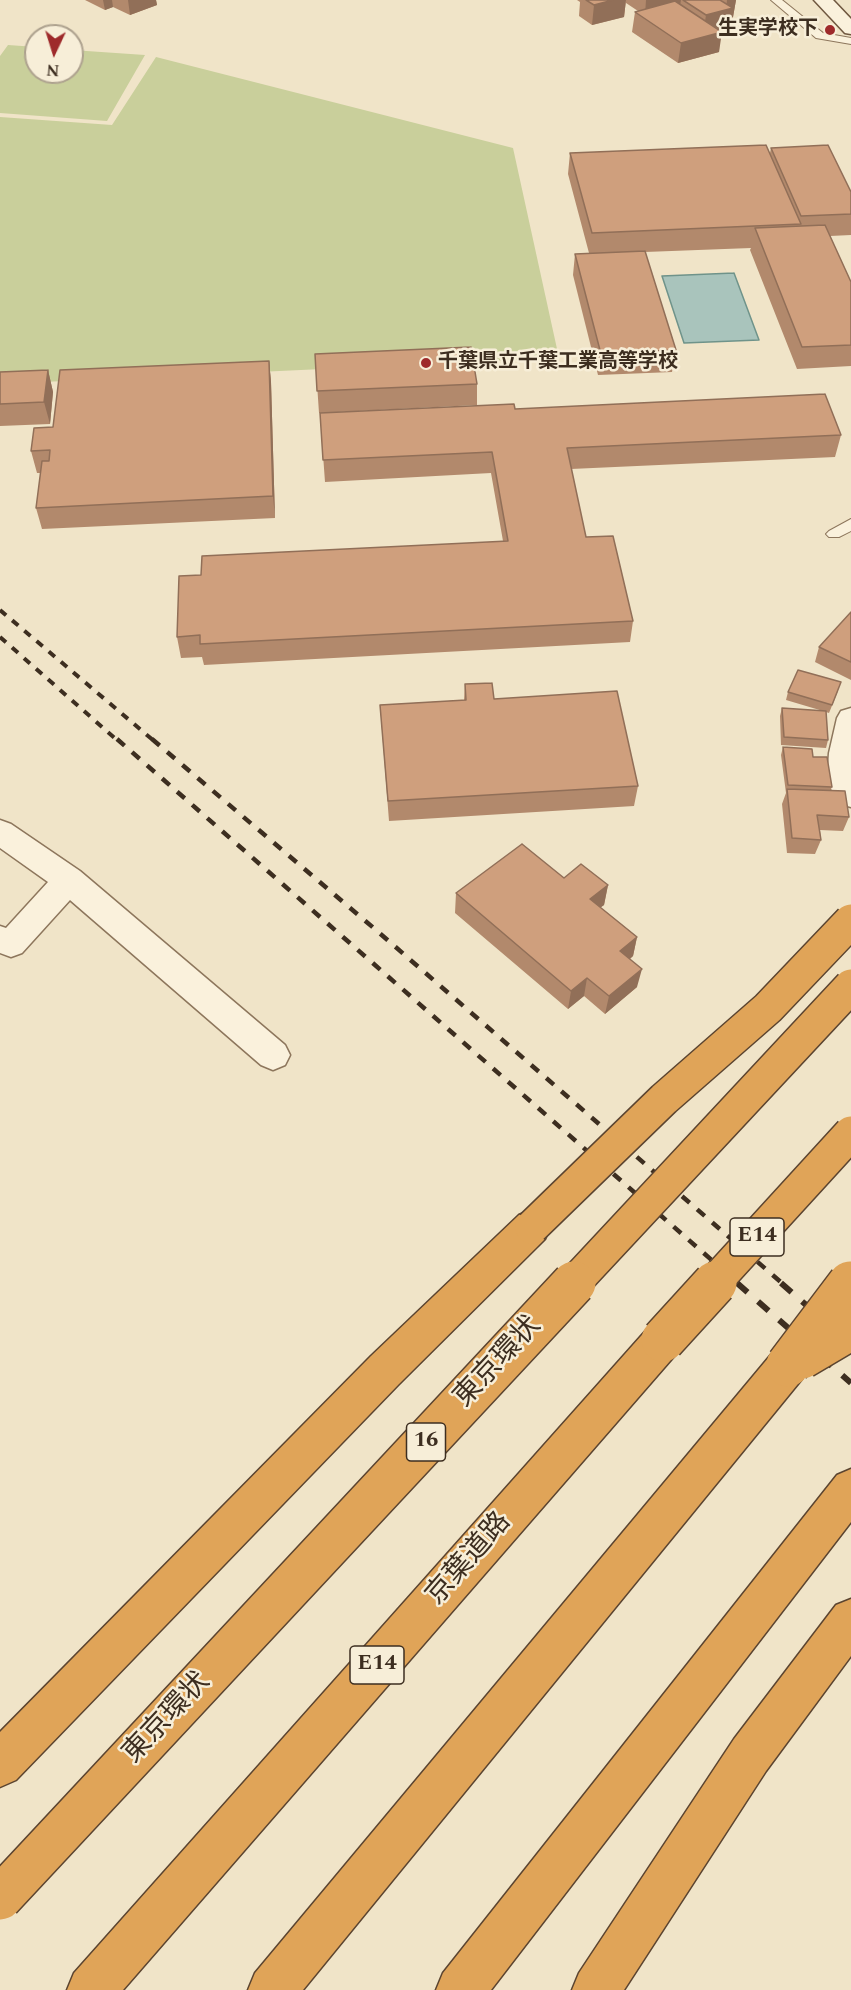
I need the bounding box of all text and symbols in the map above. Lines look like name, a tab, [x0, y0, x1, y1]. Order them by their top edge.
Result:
place label: 生実学校下	[718, 18, 818, 42]
marker: 生実学校下	[823, 23, 837, 37]
north arrow	[24, 24, 84, 84]
text: N	[46, 58, 60, 82]
place label: 千葉県立千葉工業高等学校	[438, 351, 678, 375]
marker: 千葉県立千葉工業高等学校	[419, 356, 433, 370]
road number: E14	[730, 1218, 784, 1256]
street label: 東京環状	[449, 1311, 549, 1415]
road number: 16	[406, 1423, 446, 1461]
street label: 京葉道路	[421, 1507, 519, 1613]
road number: E14	[350, 1646, 404, 1684]
street label: 東京環状	[118, 1667, 218, 1771]

